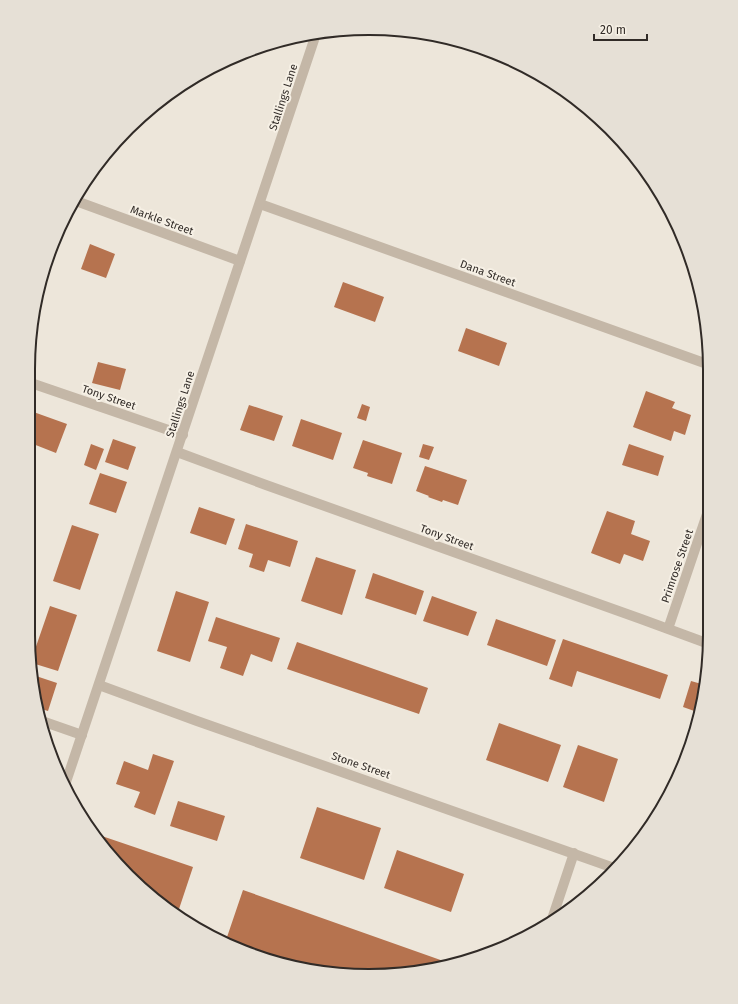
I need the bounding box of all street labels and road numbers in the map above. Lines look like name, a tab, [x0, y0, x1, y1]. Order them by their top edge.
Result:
street label: Stallings Lane	[267, 62, 300, 132]
street label: Markle Street	[128, 203, 195, 238]
street label: Dana Street	[458, 257, 517, 290]
street label: Stallings Lane	[164, 369, 197, 439]
street label: Tony Street	[80, 382, 137, 413]
street label: Tony Street	[418, 522, 475, 553]
street label: Primrose Street	[659, 528, 696, 605]
street label: Stone Street	[330, 749, 392, 782]

